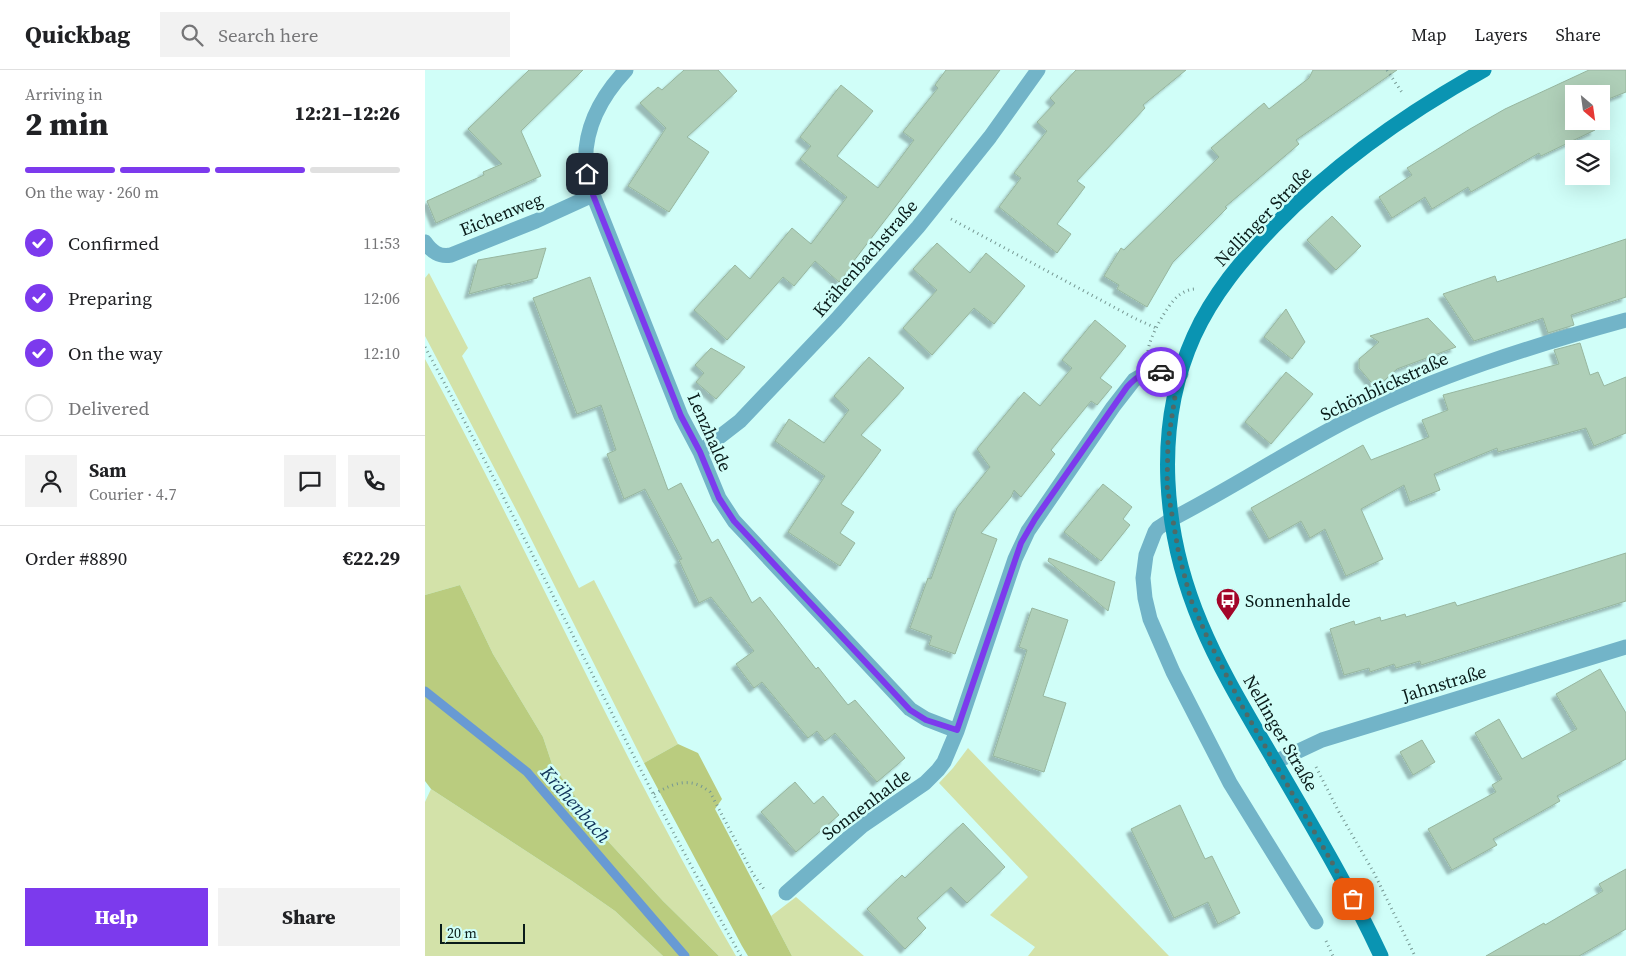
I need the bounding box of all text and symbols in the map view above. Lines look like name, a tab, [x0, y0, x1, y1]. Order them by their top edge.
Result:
search box	[160, 12, 510, 57]
text: Quickbag	[25, 18, 130, 51]
icon: search	[178, 21, 206, 49]
text: Search here	[218, 22, 318, 48]
text: Map	[1411, 22, 1446, 47]
text: Layers	[1474, 22, 1527, 47]
text: Share	[1555, 22, 1601, 47]
text: Arriving in	[25, 83, 103, 105]
north arrow	[1565, 85, 1610, 130]
map controls	[1565, 85, 1610, 185]
text: 12:21–12:26	[295, 100, 400, 126]
text: 2 min	[25, 102, 108, 146]
button: layers	[1565, 140, 1610, 185]
pin	[566, 153, 608, 195]
icon: home	[573, 160, 601, 188]
street label: Nellinger Straße	[1209, 160, 1317, 272]
text: On the way · 260 m	[25, 181, 159, 203]
street label: Eichenweg	[456, 186, 546, 242]
street label: Krähenbachstraße	[807, 194, 923, 322]
icon: check	[25, 229, 53, 257]
text: Confirmed	[68, 230, 159, 256]
text: 11:53	[363, 232, 400, 254]
icon: check	[25, 284, 53, 312]
text: Preparing	[68, 285, 152, 311]
text: 12:06	[363, 287, 400, 309]
icon: check	[25, 339, 53, 367]
text: On the way	[68, 340, 163, 366]
text: 12:10	[363, 342, 400, 364]
street label: Schönblickstraße	[1316, 345, 1452, 427]
courier	[1136, 347, 1186, 397]
icon: car	[1147, 358, 1175, 386]
street label: Lenzhalde	[682, 389, 738, 475]
text: Delivered	[68, 395, 149, 421]
button: person	[25, 455, 77, 507]
button: chat	[284, 455, 336, 507]
button: phone	[348, 455, 400, 507]
text: Sam	[89, 457, 127, 483]
text: Courier · 4.7	[89, 483, 177, 505]
text: Order #8890	[25, 545, 127, 571]
text: €22.29	[343, 545, 400, 571]
bus stop icon: Sonnenhalde	[1215, 587, 1241, 621]
place label: Sonnenhalde	[1245, 588, 1351, 613]
street label: Jahnstraße	[1398, 658, 1489, 708]
street label: Nellinger Straße	[1238, 670, 1324, 796]
water label: Krähenbach	[535, 759, 617, 849]
street label: Sonnenhalde	[816, 762, 916, 846]
pin	[1332, 878, 1374, 920]
icon: bag	[1339, 885, 1367, 913]
button: Help	[25, 888, 208, 946]
button: Share	[218, 888, 400, 946]
scale bar	[440, 921, 525, 944]
text: 20 m	[447, 923, 477, 943]

